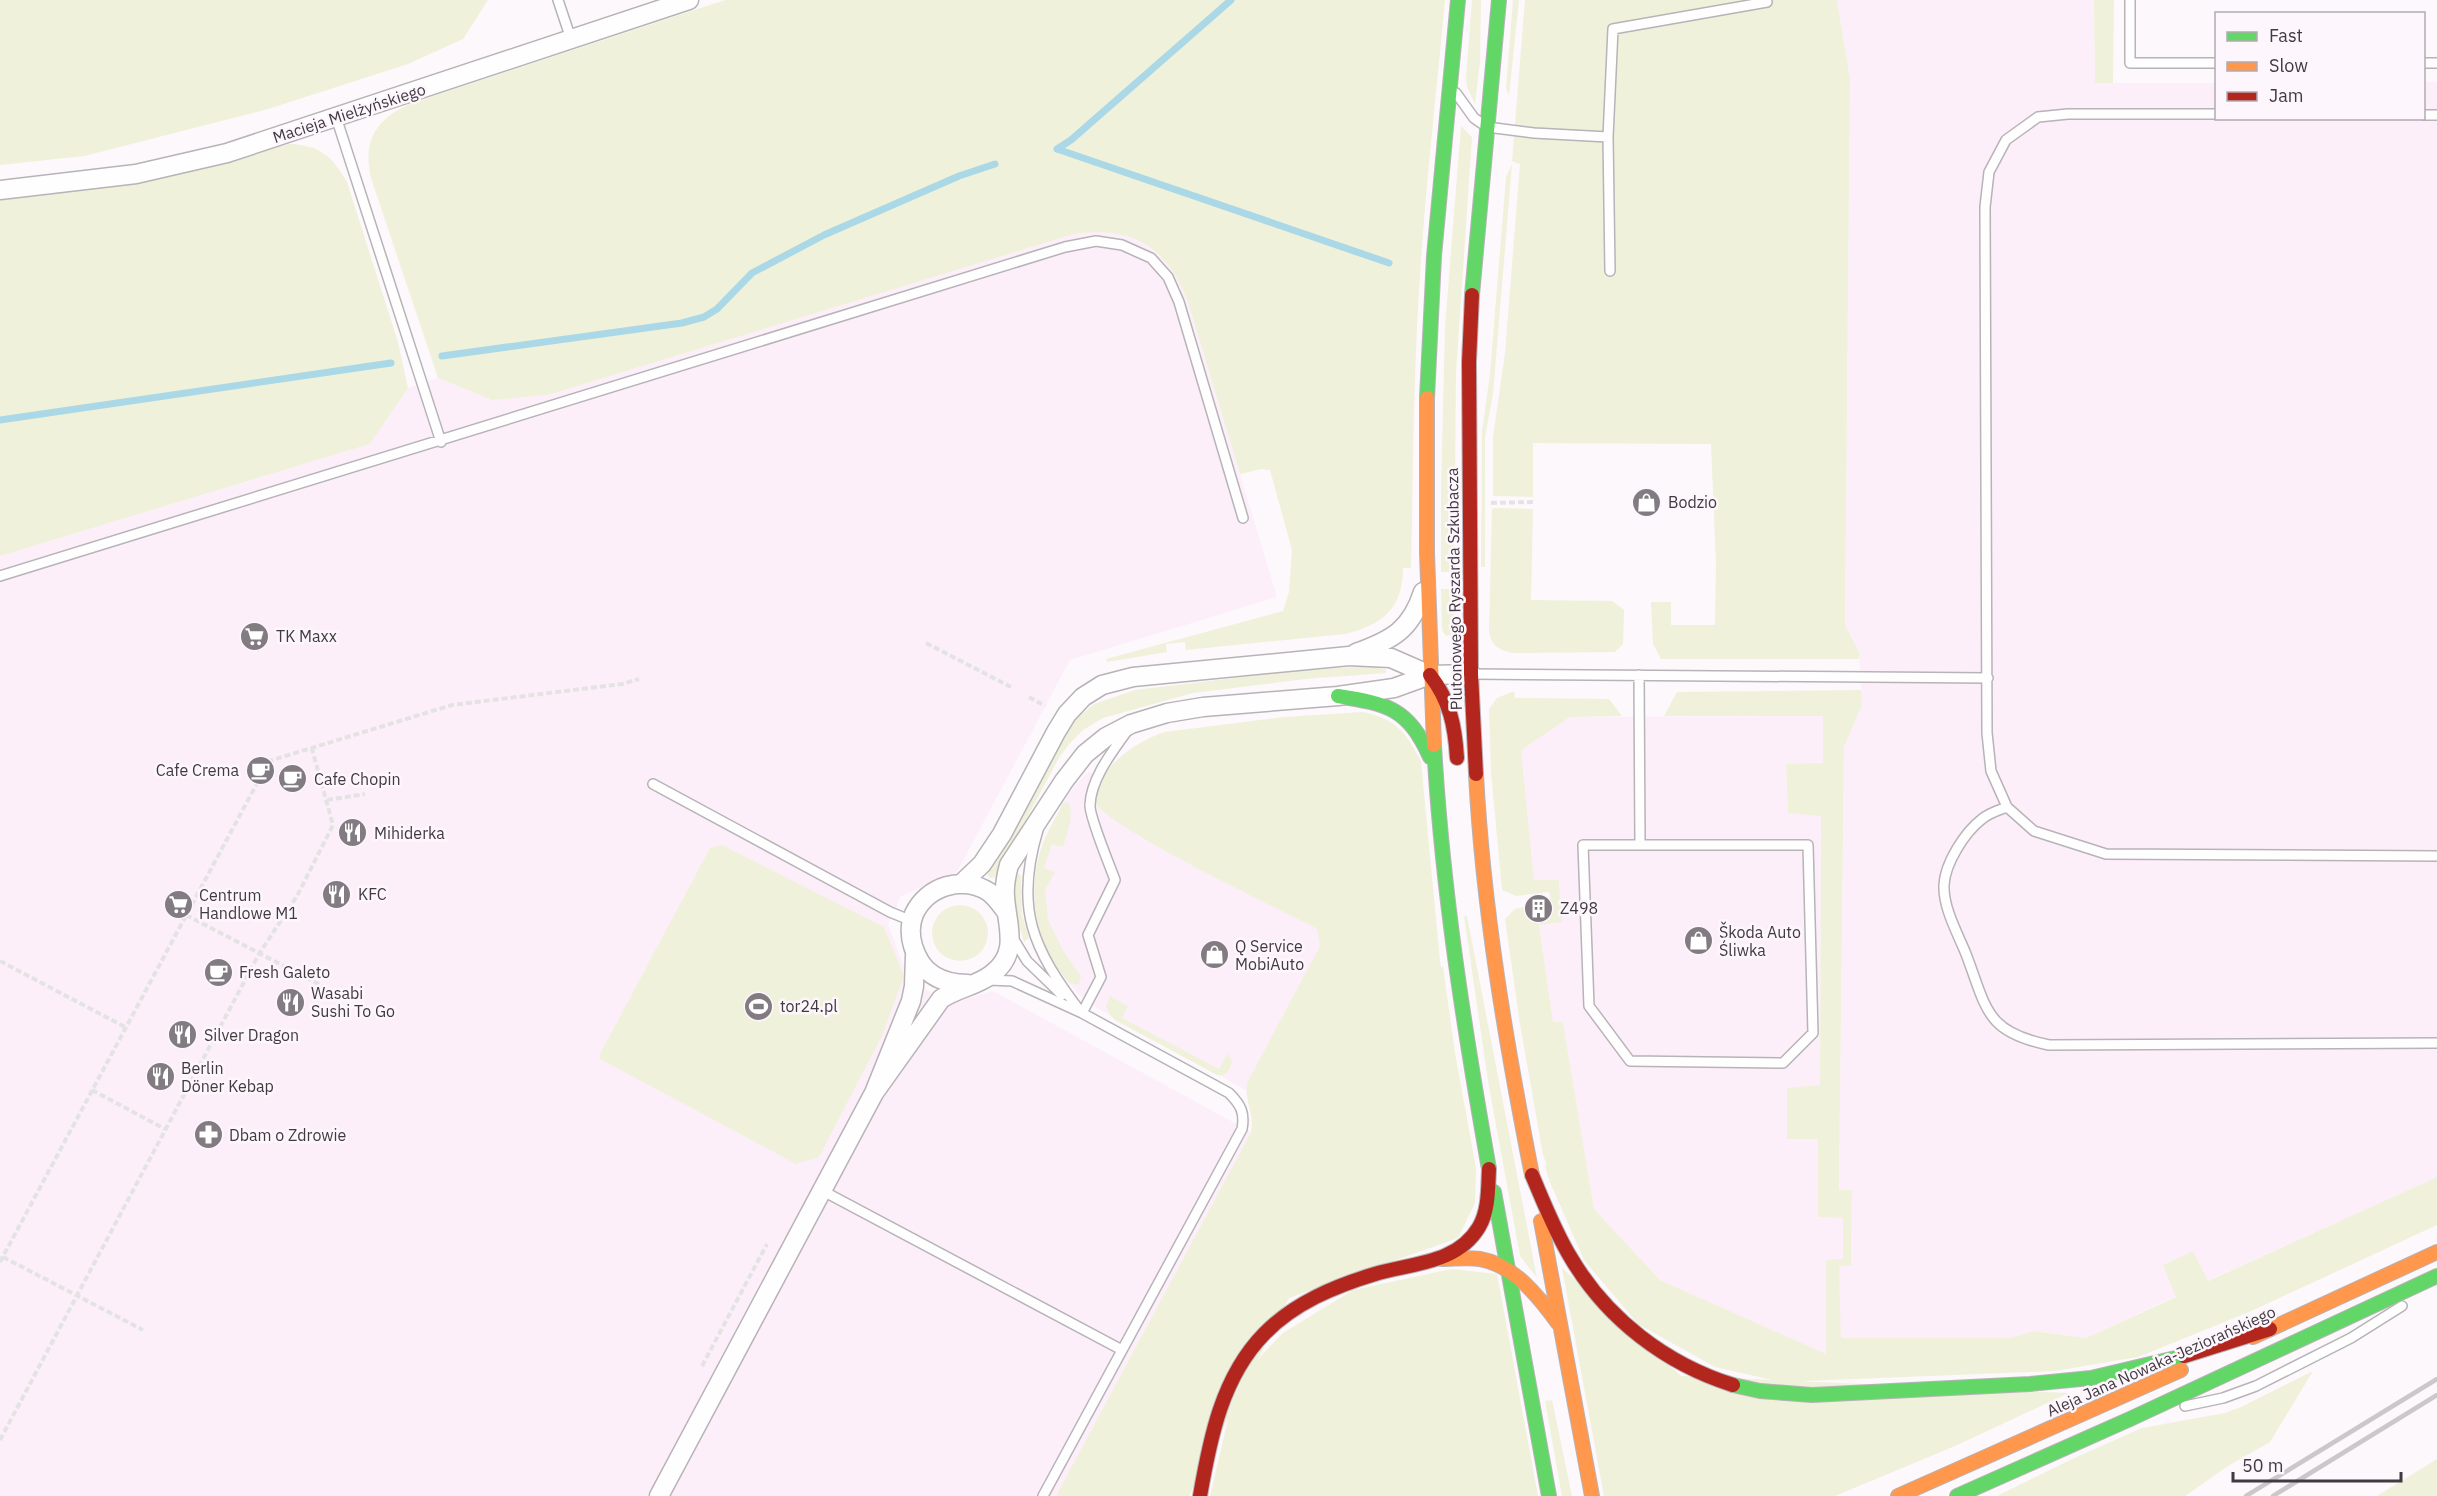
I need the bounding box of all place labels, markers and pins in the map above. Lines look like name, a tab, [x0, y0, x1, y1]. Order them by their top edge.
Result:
shop icon: Bodzio	[1631, 486, 1663, 518]
place label: Bodzio	[1668, 492, 1717, 512]
supermarket icon: TK Maxx	[239, 620, 271, 652]
place label: TK Maxx	[276, 626, 337, 646]
cafe icon: Cafe Crema	[244, 754, 276, 786]
place label: Cafe Crema	[156, 760, 239, 780]
cafe icon: Cafe Chopin	[277, 763, 309, 795]
place label: Cafe Chopin	[314, 769, 401, 789]
restaurant icon: Mihiderka	[337, 817, 369, 849]
place label: Mihiderka	[374, 823, 445, 843]
restaurant icon: KFC	[321, 878, 353, 910]
place label: KFC	[358, 884, 387, 904]
place label: Centrum Handlowe M1	[199, 885, 298, 923]
supermarket icon: Centrum Handlowe M1	[162, 888, 194, 920]
building icon: Z498	[1523, 892, 1555, 924]
place label: Z498	[1560, 898, 1598, 918]
place label: Škoda Auto Śliwka	[1719, 921, 1801, 960]
shop icon: Škoda Auto Śliwka	[1682, 925, 1714, 957]
place label: Q Service MobiAuto	[1235, 936, 1304, 974]
shop icon: Q Service MobiAuto	[1198, 939, 1230, 971]
cafe icon: Fresh Galeto	[202, 956, 234, 988]
place label: Fresh Galeto	[239, 962, 330, 982]
place label: Wasabi Sushi To Go	[311, 983, 395, 1021]
restaurant icon: Wasabi Sushi To Go	[274, 986, 306, 1018]
sports icon: tor24.pl	[743, 990, 775, 1022]
place label: tor24.pl	[780, 996, 838, 1016]
restaurant icon: Silver Dragon	[167, 1019, 199, 1051]
place label: Silver Dragon	[204, 1025, 299, 1045]
place label: Berlin Döner Kebap	[181, 1058, 274, 1096]
restaurant icon: Berlin Döner Kebap	[144, 1061, 176, 1093]
pharmacy icon: Dbam o Zdrowie	[192, 1119, 224, 1151]
place label: Dbam o Zdrowie	[229, 1125, 347, 1145]

